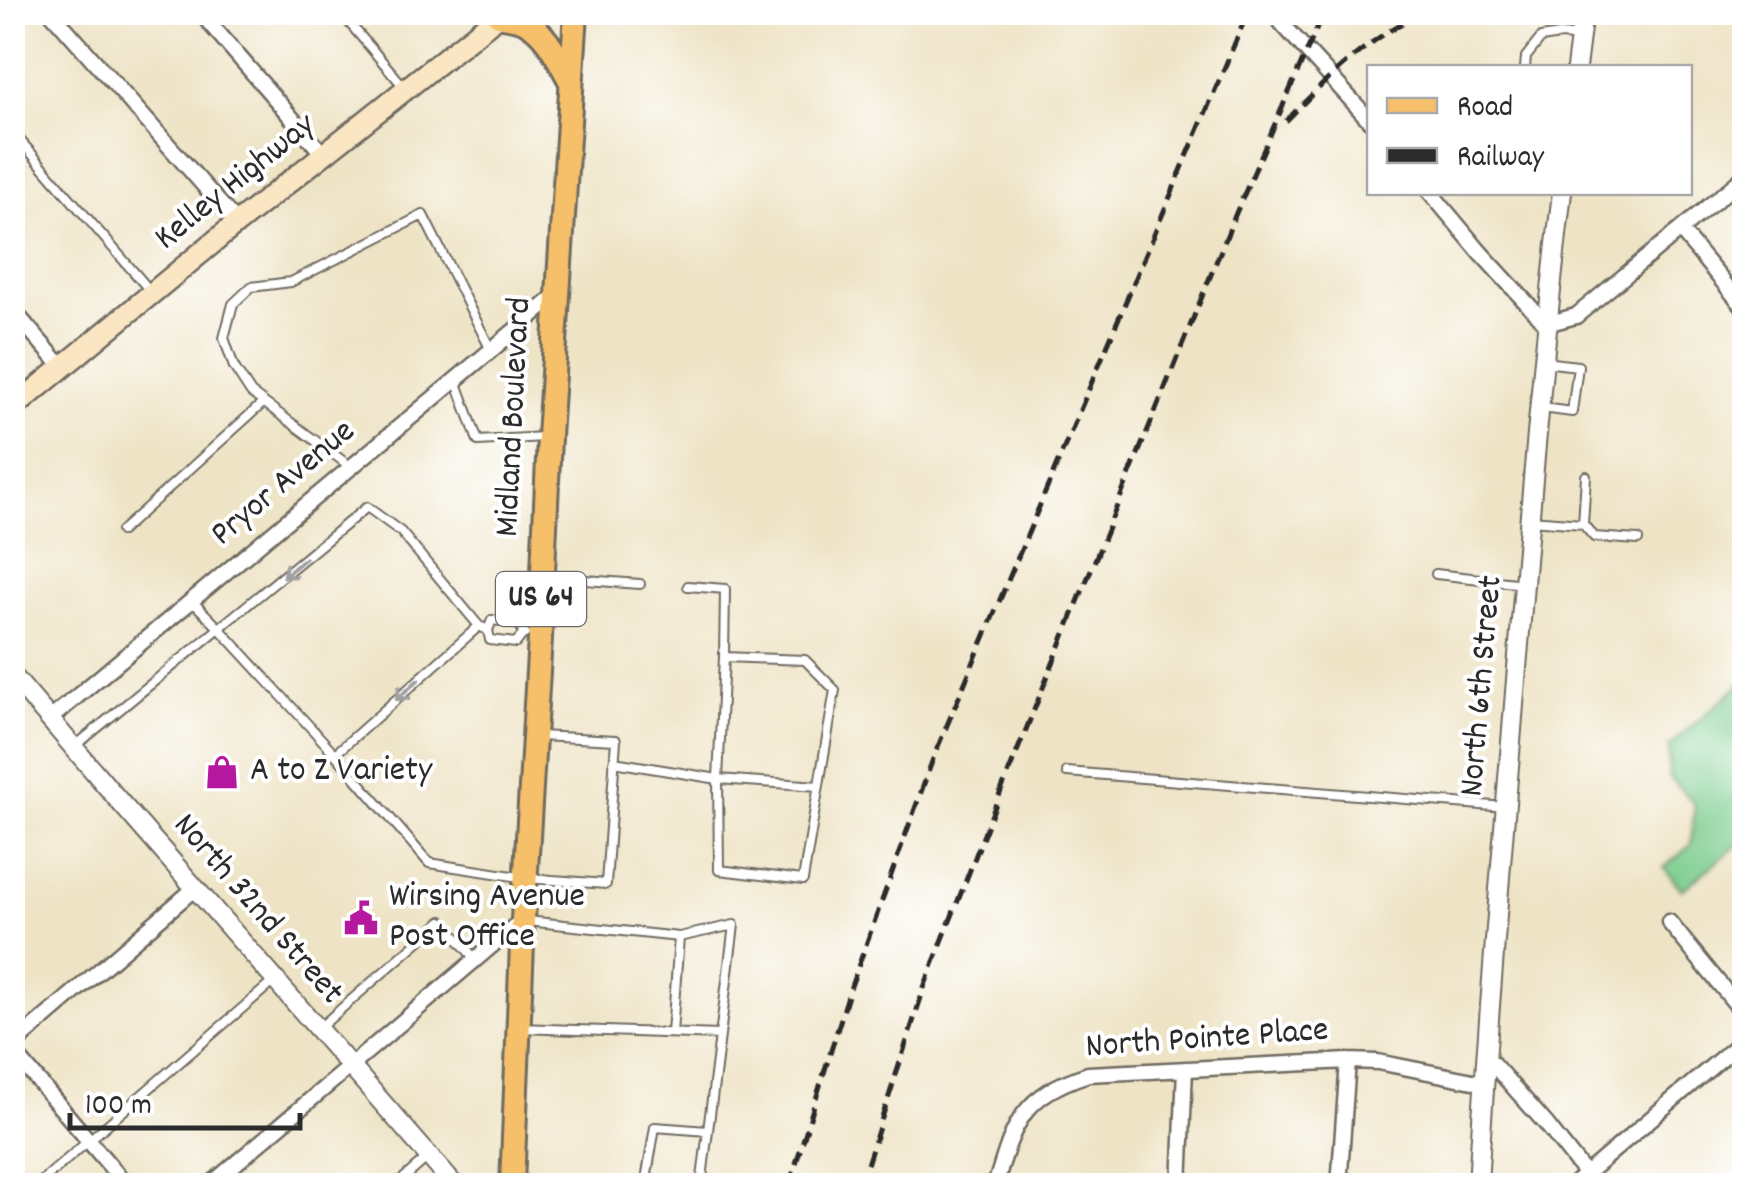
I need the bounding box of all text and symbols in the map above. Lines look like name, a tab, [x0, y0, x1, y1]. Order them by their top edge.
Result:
legend	[1367, 65, 1692, 195]
text: Road	[1457, 88, 1513, 131]
street label: Kelley Highway	[145, 102, 328, 264]
text: Railway	[1457, 138, 1545, 181]
street label: Midland Boulevard	[484, 296, 546, 538]
street label: Pryor Avenue	[201, 408, 367, 560]
one-way arrow	[281, 557, 307, 579]
road number: US 64	[496, 572, 586, 626]
street label: North 6th Street	[1448, 573, 1518, 799]
one-way arrow	[395, 678, 420, 701]
place label: A to Z Variety	[250, 747, 433, 797]
shop icon: A to Z Variety	[203, 753, 241, 791]
street label: North 32nd Street	[160, 803, 354, 1017]
place label: Wirsing Avenue Post Office	[389, 873, 585, 963]
public building icon: Wirsing Avenue Post Office	[342, 899, 380, 937]
street label: North Pointe Place	[1084, 1007, 1330, 1073]
scale bar	[70, 1068, 300, 1130]
text: 100 m	[85, 1086, 152, 1129]

